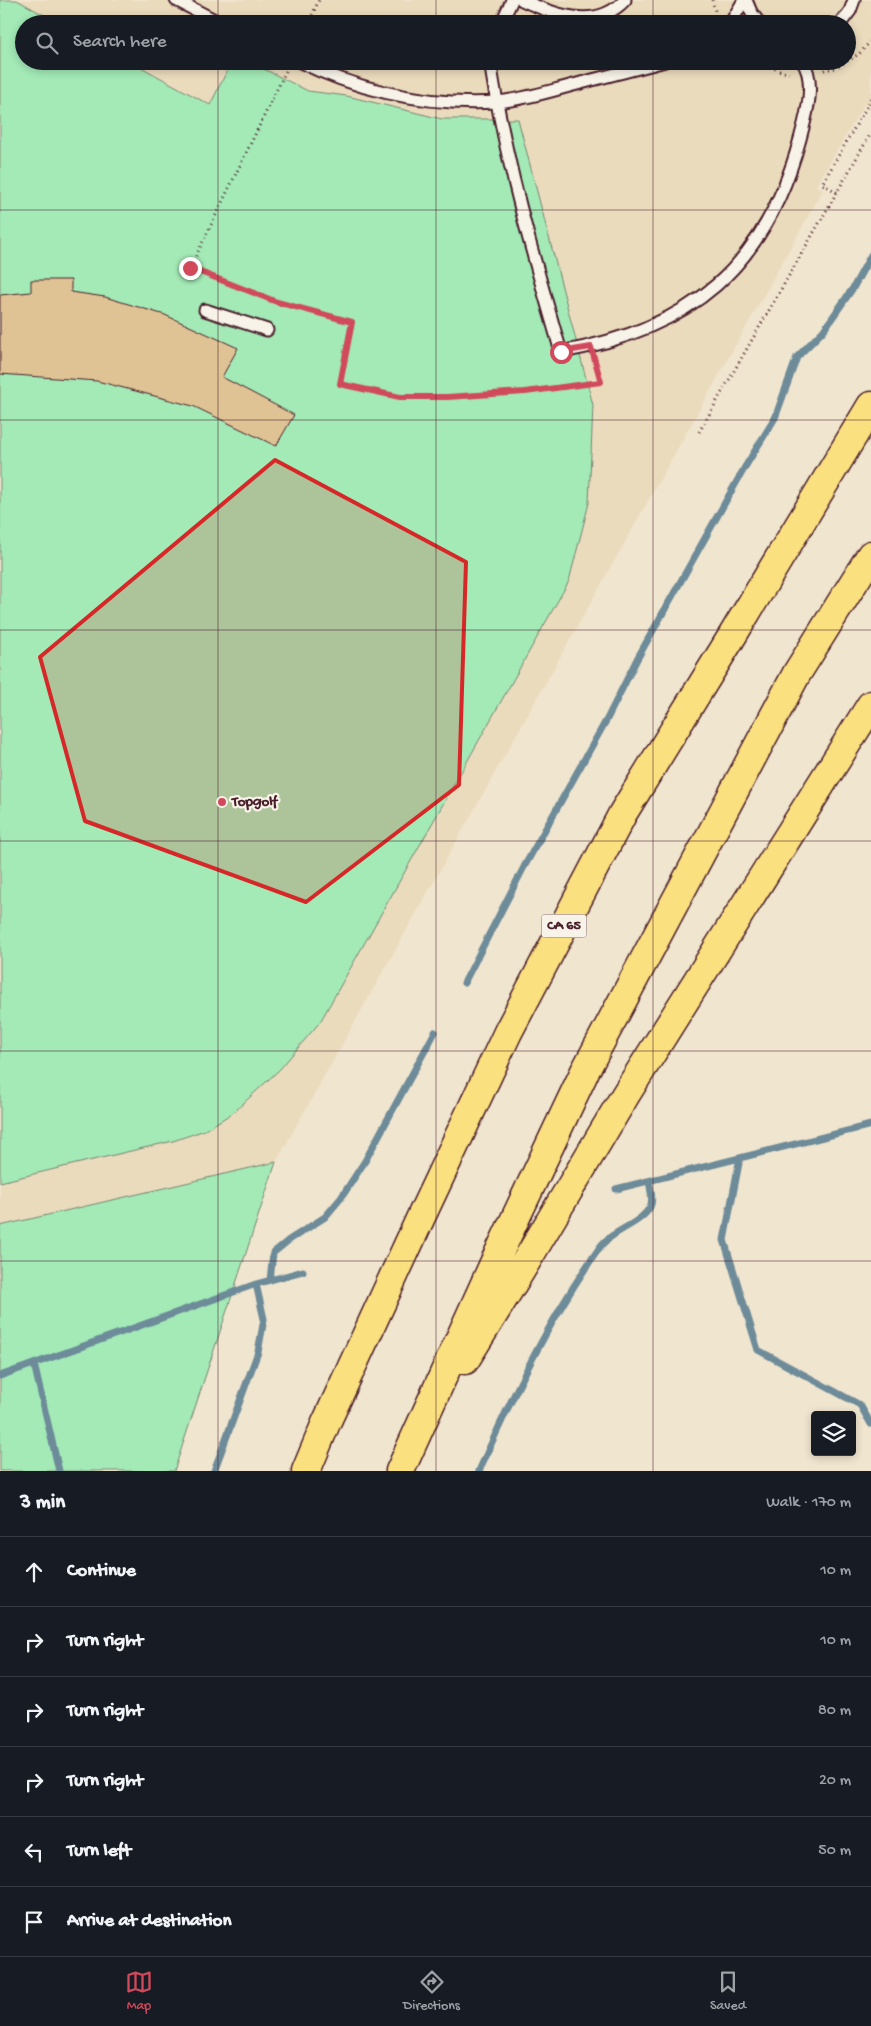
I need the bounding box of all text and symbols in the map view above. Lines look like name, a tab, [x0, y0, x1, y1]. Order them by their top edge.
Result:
search box	[15, 15, 856, 70]
icon: search	[33, 29, 61, 57]
text: Search here	[73, 31, 167, 54]
route end	[179, 257, 202, 280]
route start	[550, 341, 573, 364]
place label: Topgolf	[231, 793, 279, 811]
marker: Topgolf	[216, 796, 228, 808]
road number: CA 65	[542, 914, 586, 938]
map controls	[811, 1411, 856, 1456]
button: layers	[811, 1411, 856, 1456]
text: 3 min	[20, 1491, 65, 1516]
text: Walk · 170 m	[766, 1494, 851, 1513]
icon: ahead	[20, 1558, 48, 1586]
text: Continue	[67, 1560, 136, 1583]
text: 10 m	[820, 1562, 851, 1581]
icon: right	[20, 1628, 48, 1656]
text: Turn right	[67, 1630, 143, 1653]
text: 10 m	[820, 1632, 851, 1651]
icon: right	[20, 1698, 48, 1726]
text: Turn right	[67, 1700, 143, 1723]
text: 80 m	[818, 1702, 851, 1721]
icon: right	[20, 1768, 48, 1796]
text: Turn right	[67, 1770, 143, 1793]
text: 20 m	[819, 1772, 851, 1791]
icon: left	[20, 1838, 48, 1866]
text: Turn left	[67, 1840, 131, 1863]
text: 50 m	[818, 1842, 851, 1861]
icon: arrive	[20, 1908, 48, 1936]
text: Arrive at destination	[67, 1910, 231, 1933]
tab: Map	[125, 1968, 153, 2015]
tab: Directions	[403, 1968, 460, 2015]
tab: Saved	[710, 1968, 746, 2015]

